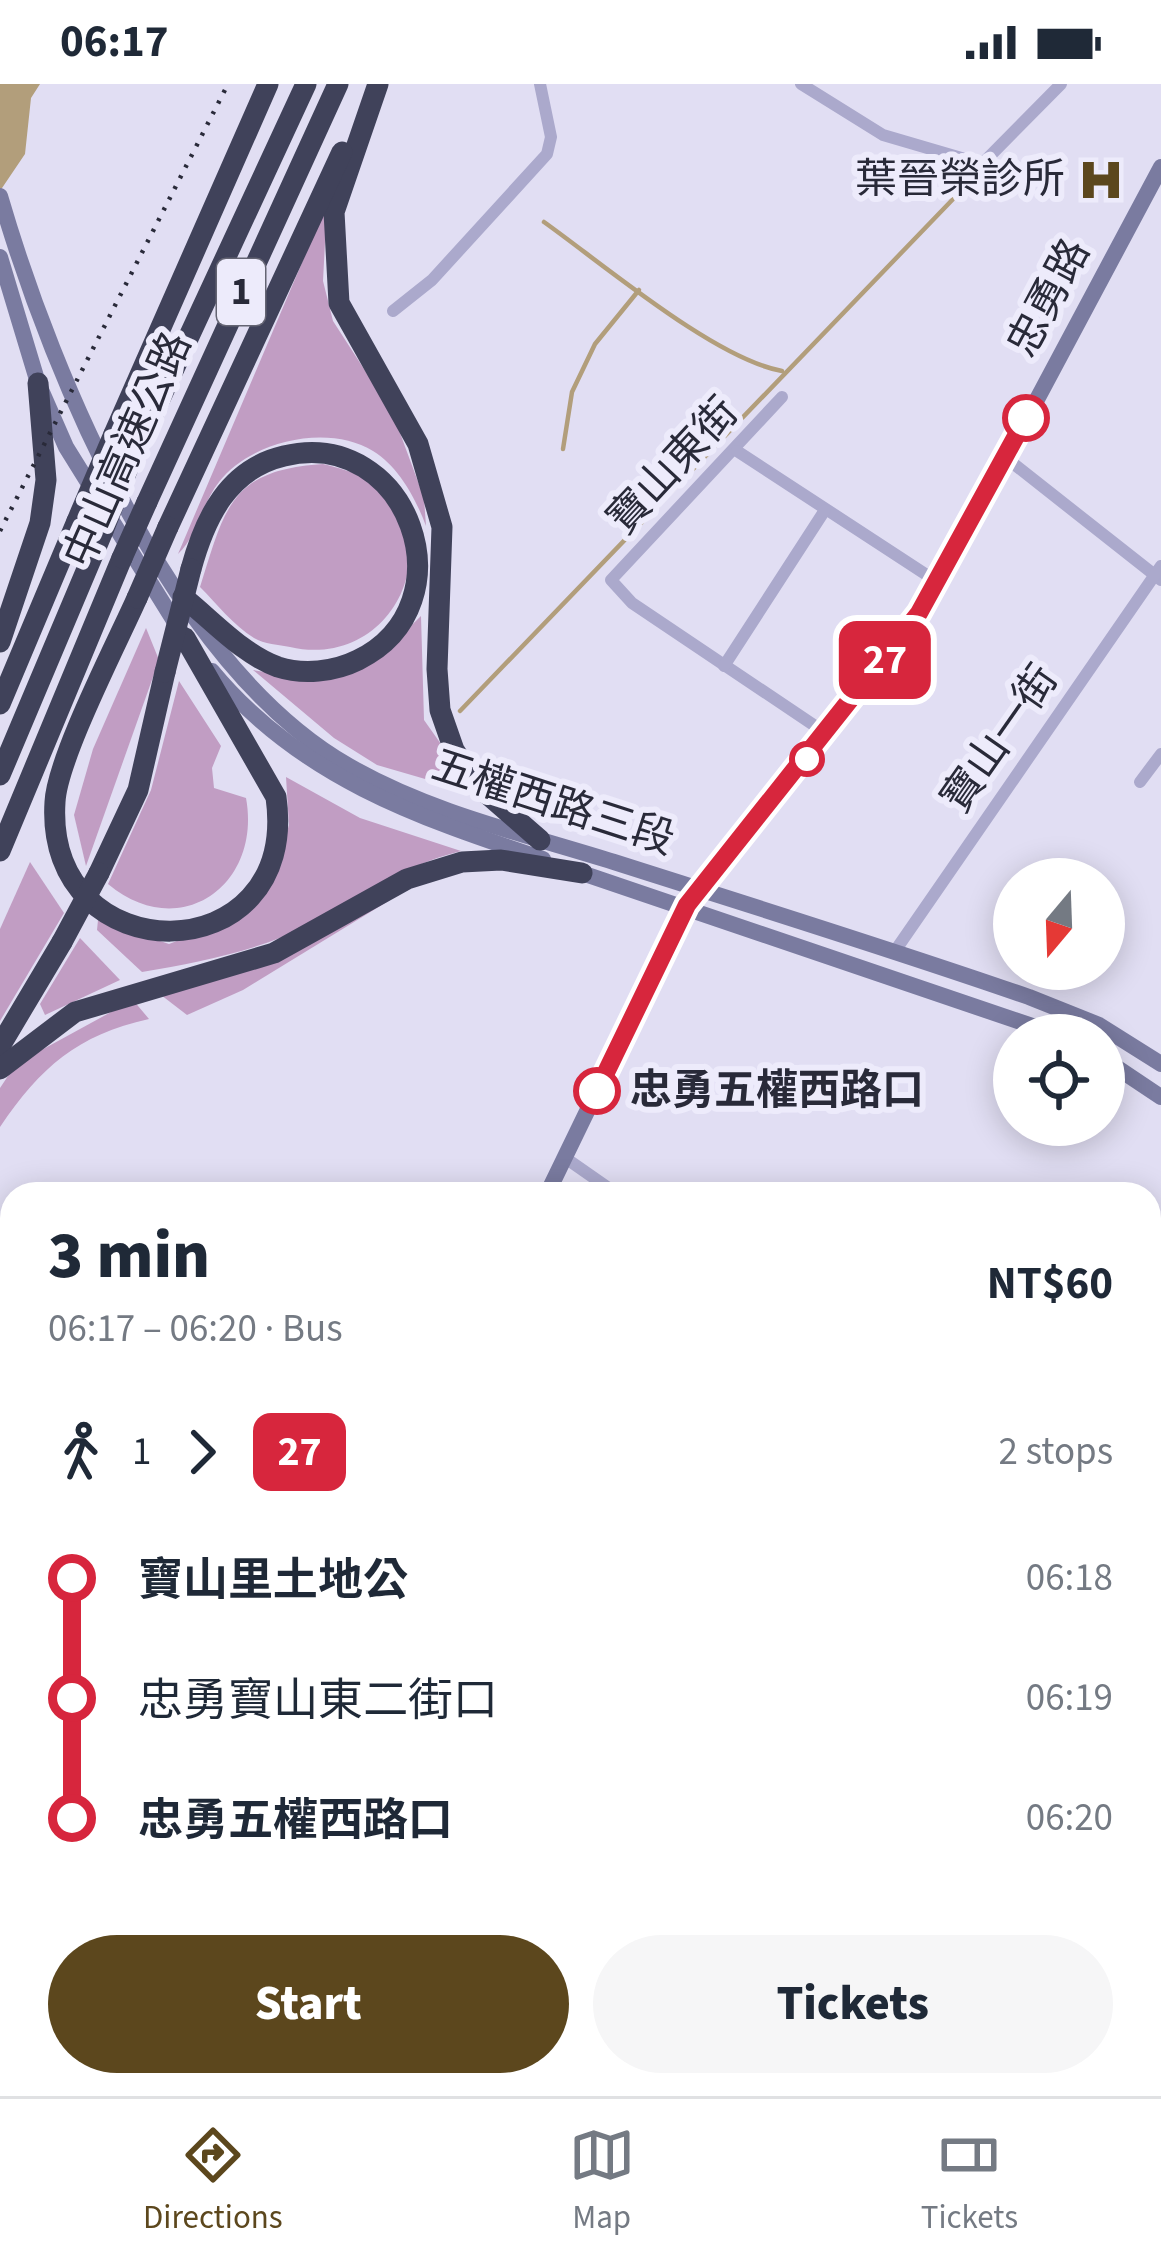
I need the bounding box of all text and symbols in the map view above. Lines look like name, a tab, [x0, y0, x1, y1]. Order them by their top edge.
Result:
text: 06:17	[60, 10, 169, 74]
place label: 葉晉榮診所	[855, 150, 1065, 210]
hospital icon: 葉晉榮診所	[1076, 155, 1126, 205]
street label: 忠勇路	[993, 228, 1105, 368]
road number: 1	[217, 259, 265, 325]
street label: 中山高速公路	[49, 323, 207, 577]
street label: 寶山東街	[594, 384, 752, 548]
unlabelled marker	[1004, 396, 1048, 440]
line badge: 27	[831, 621, 939, 699]
text: 27	[863, 630, 907, 690]
street label: 寶山一街	[927, 653, 1073, 825]
street label: 五權西路三段	[424, 736, 682, 870]
unlabelled marker	[791, 743, 823, 775]
north arrow	[993, 858, 1125, 990]
map controls	[993, 858, 1125, 1146]
button: locate	[993, 1014, 1125, 1146]
place label: 忠勇五權西路口	[630, 1061, 924, 1121]
marker: 忠勇五權西路口	[575, 1069, 619, 1113]
text: 3 min	[48, 1209, 210, 1303]
text: NT$60	[987, 1252, 1113, 1316]
text: 06:17 – 06:20 · Bus	[48, 1301, 343, 1357]
icon: walk	[48, 1419, 114, 1485]
icon: forward	[169, 1419, 235, 1485]
text: 27	[277, 1422, 322, 1482]
text: 1	[132, 1424, 151, 1480]
text: 2 stops	[999, 1424, 1113, 1480]
text: 寶山里土地公	[138, 1549, 408, 1613]
text: 06:18	[1026, 1550, 1113, 1606]
text: 忠勇寶山東二街口	[138, 1669, 498, 1733]
text: 06:19	[1026, 1670, 1113, 1726]
text: 忠勇五權西路口	[138, 1789, 453, 1853]
text: 06:20	[1026, 1790, 1113, 1846]
button: Start	[48, 1935, 569, 2073]
button: Tickets	[593, 1935, 1113, 2073]
tab: Directions	[143, 2122, 283, 2241]
tab: Map	[569, 2122, 635, 2241]
tab: Tickets	[921, 2122, 1018, 2241]

